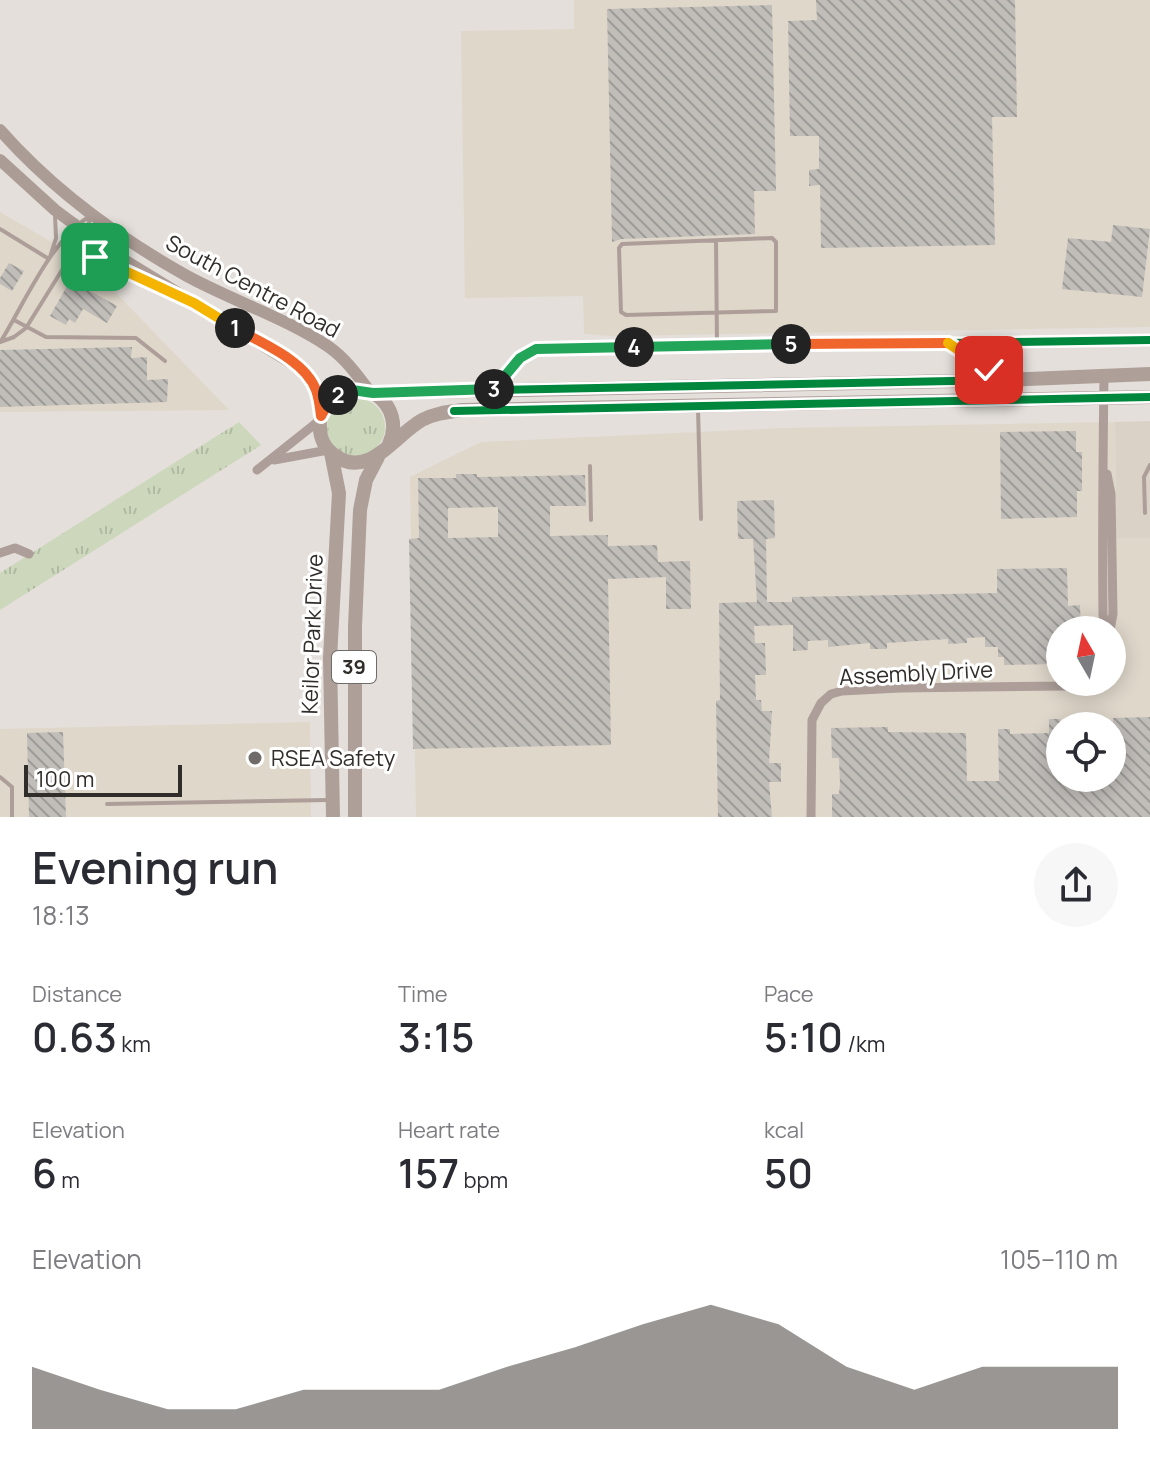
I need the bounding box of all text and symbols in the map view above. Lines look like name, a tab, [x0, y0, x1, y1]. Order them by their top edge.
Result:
pin	[61, 223, 129, 291]
street label: South Centre Road	[161, 227, 345, 345]
icon: arrive	[73, 235, 117, 279]
pin: 1	[215, 308, 255, 348]
text: 1	[230, 313, 240, 343]
pin: 5	[771, 324, 811, 364]
pin: 4	[614, 327, 654, 367]
text: 5	[785, 329, 797, 359]
text: 4	[627, 332, 641, 362]
pin	[955, 336, 1023, 404]
icon: check	[967, 348, 1011, 392]
pin: 3	[474, 369, 514, 409]
text: 3	[488, 374, 500, 404]
pin: 2	[318, 375, 358, 415]
text: 2	[331, 380, 345, 410]
street label: Keilor Park Drive	[294, 553, 330, 715]
north arrow	[1046, 616, 1126, 696]
map controls	[1046, 616, 1126, 792]
road number: 39	[332, 651, 376, 683]
street label: Assembly Drive	[838, 654, 994, 692]
button: locate	[1046, 712, 1126, 792]
place label: RSEA Safety	[271, 743, 396, 773]
marker: RSEA Safety	[246, 749, 264, 767]
scale bar	[24, 761, 182, 797]
text: 100 m	[36, 764, 94, 794]
text: Evening run	[32, 837, 278, 897]
button: share	[1034, 843, 1118, 927]
text: 18:13	[32, 897, 90, 933]
text: Distance	[32, 979, 122, 1009]
text: Time	[398, 979, 448, 1009]
text: Pace	[764, 979, 814, 1009]
text: 0.63	[32, 1009, 117, 1064]
text: 3:15	[398, 1009, 474, 1064]
text: 5:10	[764, 1009, 843, 1064]
text: km	[117, 1029, 151, 1059]
text: /km	[843, 1029, 886, 1059]
text: Elevation	[32, 1115, 125, 1145]
text: Heart rate	[398, 1115, 500, 1145]
text: kcal	[764, 1115, 804, 1145]
text: 6	[32, 1145, 57, 1200]
text: 157	[398, 1145, 459, 1200]
text: 50	[764, 1145, 813, 1200]
text: m	[57, 1165, 80, 1195]
text: bpm	[459, 1165, 508, 1195]
text: Elevation	[32, 1241, 142, 1277]
text: 105–110 m	[1000, 1241, 1118, 1277]

